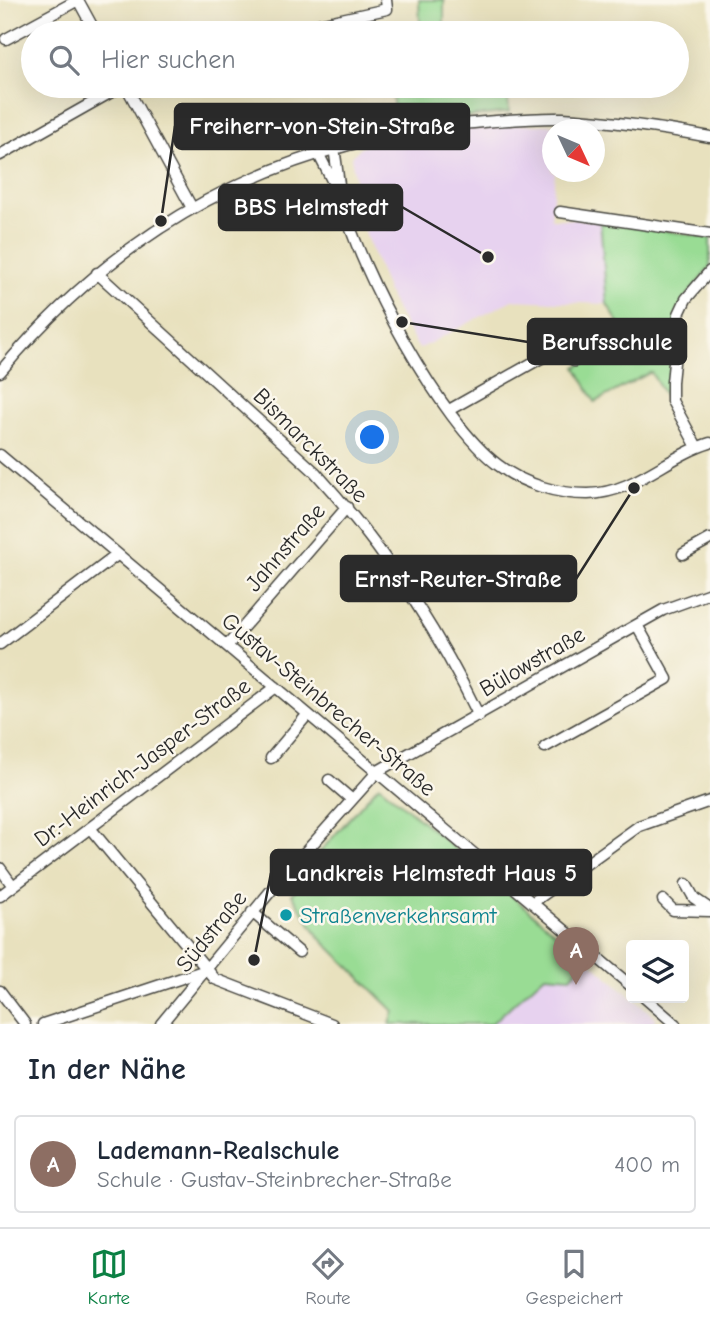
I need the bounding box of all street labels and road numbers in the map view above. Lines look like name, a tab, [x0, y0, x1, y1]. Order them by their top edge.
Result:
street label: Bismarckstraße	[248, 382, 374, 508]
street label: Jahnstraße	[240, 498, 331, 597]
street label: Gustav-Steinbrecher-Straße	[216, 607, 441, 802]
street label: Bülowstraße	[475, 620, 590, 702]
street label: Dr.-Heinrich-Jasper-Straße	[29, 672, 256, 853]
street label: Südstraße	[170, 885, 252, 977]

